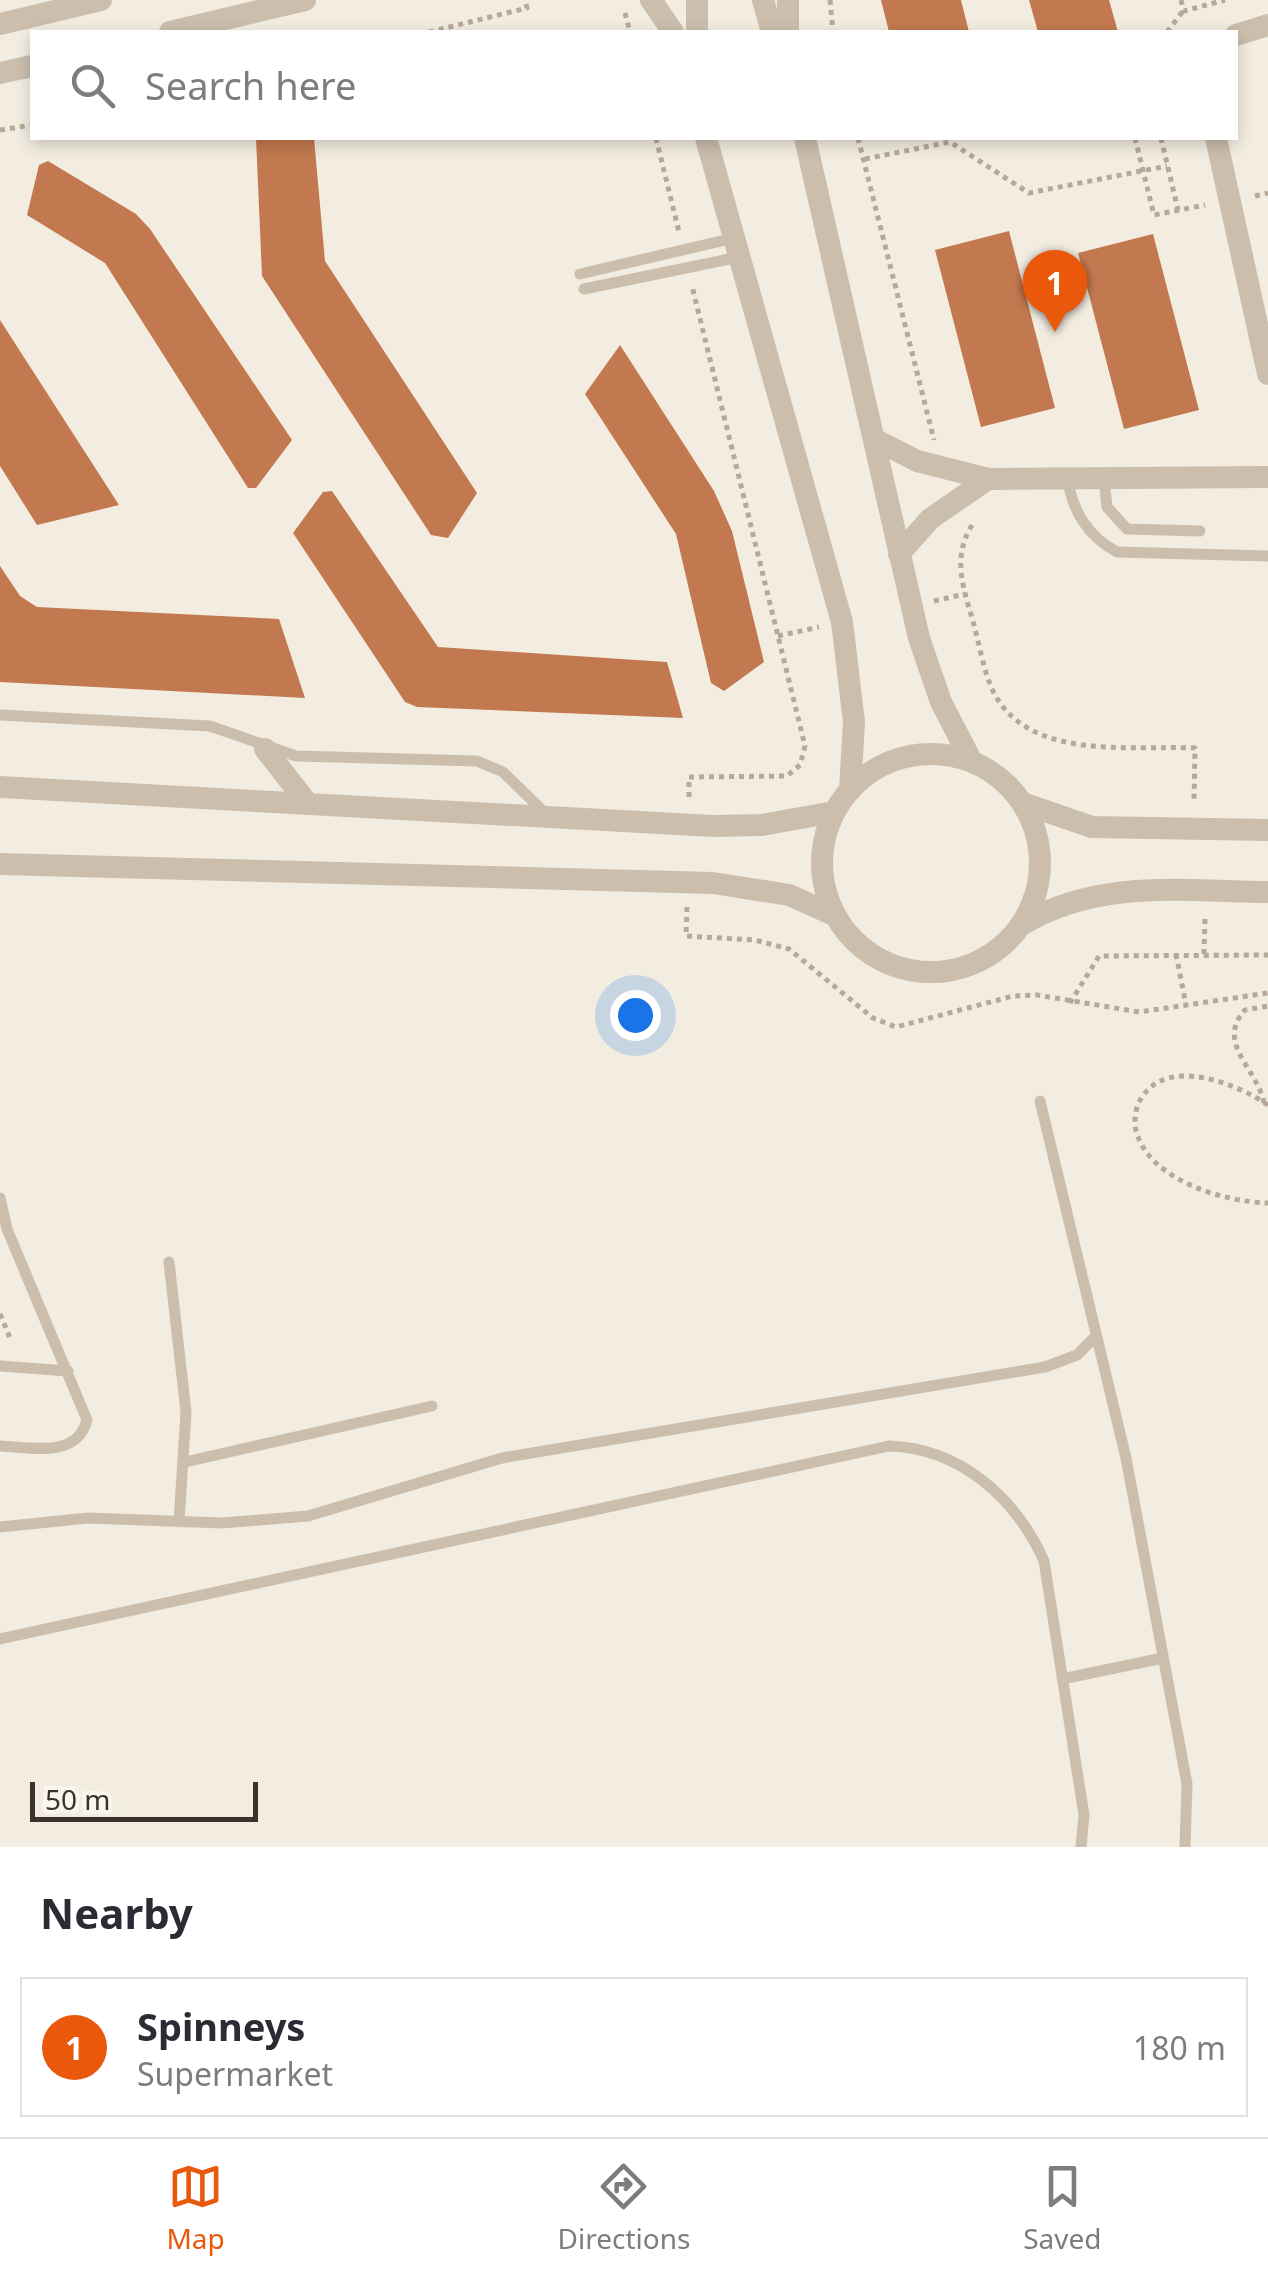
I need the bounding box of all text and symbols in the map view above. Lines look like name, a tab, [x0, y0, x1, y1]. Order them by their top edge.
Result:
search box	[30, 30, 1238, 140]
icon: search	[65, 58, 120, 113]
text: Search here	[145, 59, 356, 111]
pin: 1	[1022, 250, 1088, 332]
your location	[610, 990, 661, 1041]
scale bar	[30, 1777, 258, 1822]
text: 50 m	[45, 1780, 111, 1818]
text: Nearby	[40, 1884, 193, 1941]
text: Spinneys	[137, 2000, 305, 2052]
text: 1	[65, 2026, 84, 2069]
text: 180 m	[1133, 2026, 1226, 2069]
text: Supermarket	[137, 2052, 333, 2095]
tab: Map	[166, 2159, 225, 2257]
tab: Directions	[558, 2159, 690, 2257]
tab: Saved	[1023, 2159, 1102, 2257]

